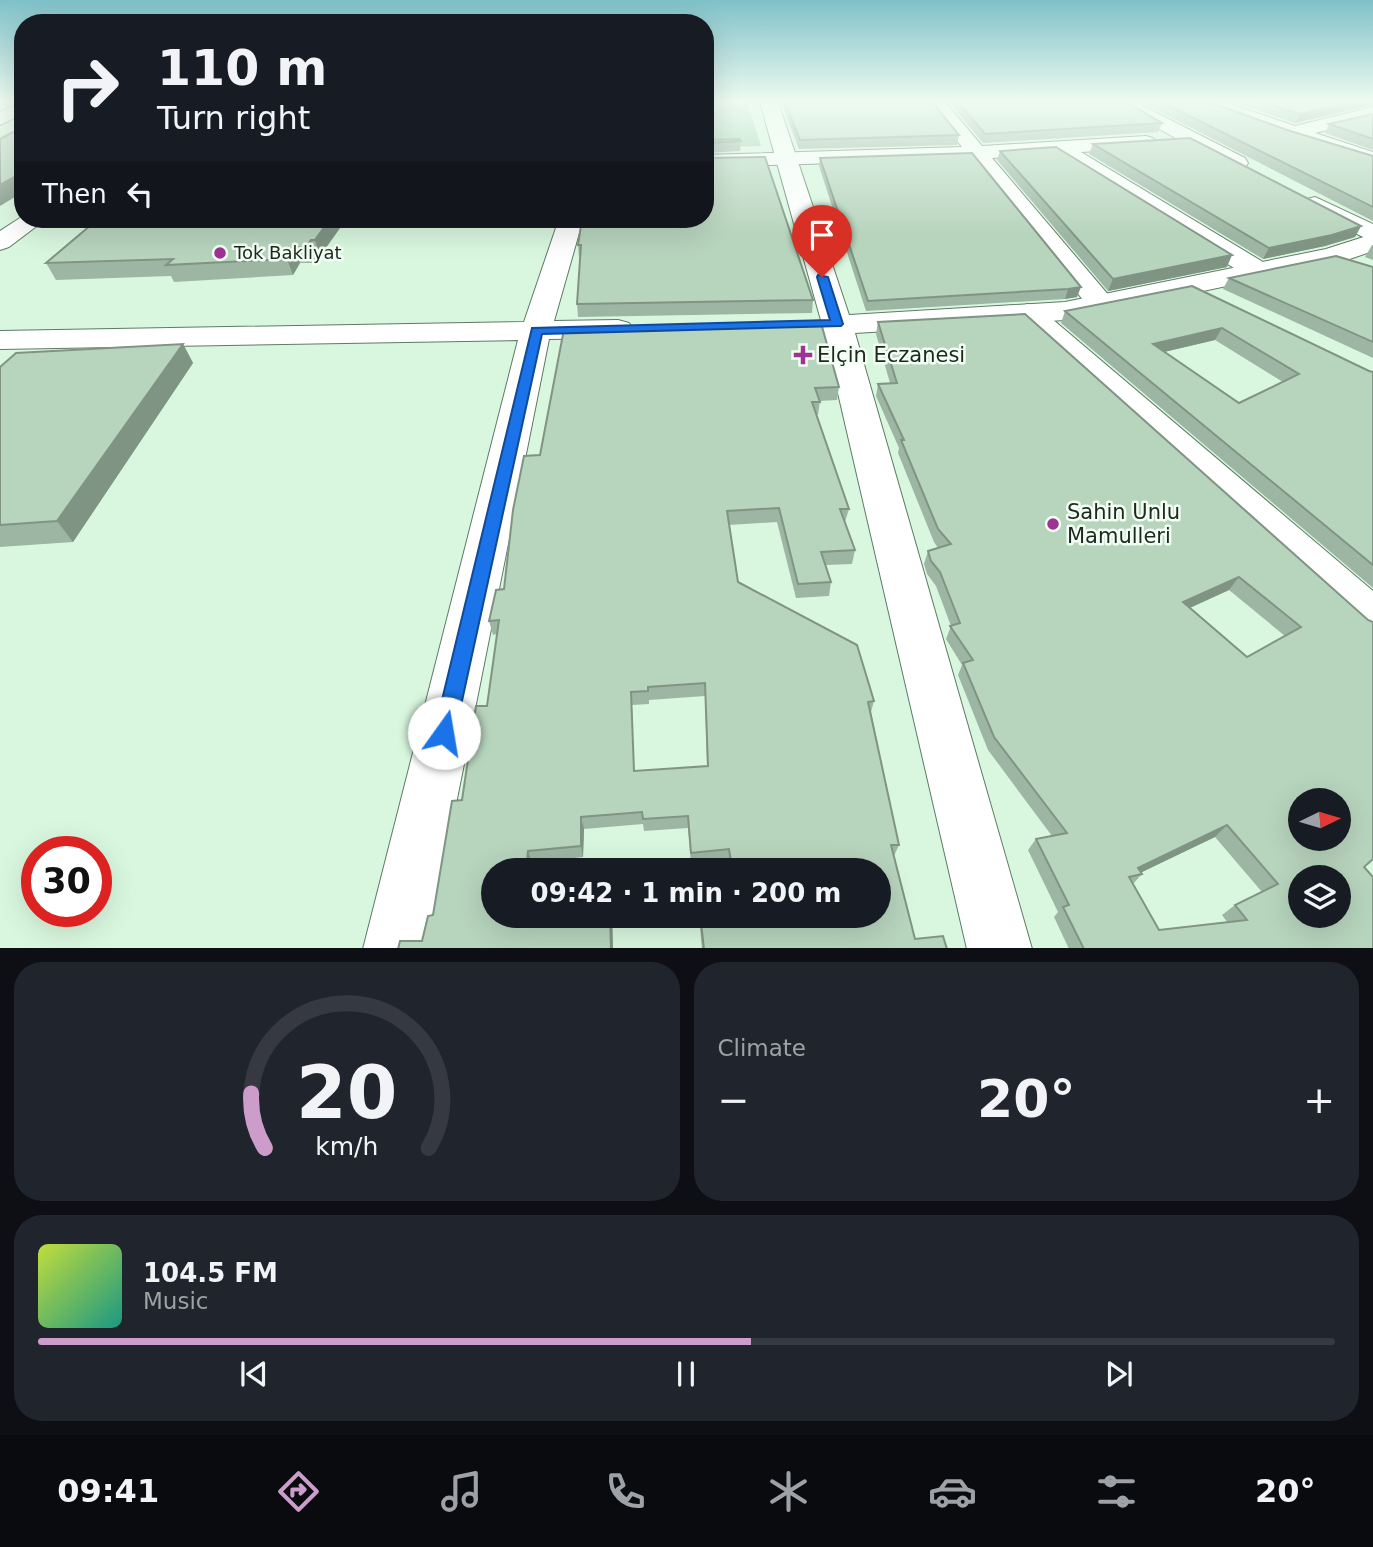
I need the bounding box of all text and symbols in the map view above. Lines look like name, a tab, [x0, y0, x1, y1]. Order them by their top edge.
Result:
text: 110 m	[157, 40, 327, 97]
icon: right	[42, 42, 133, 133]
text: Turn right	[157, 99, 310, 137]
icon: left	[121, 175, 159, 213]
text: Then	[42, 179, 107, 209]
pin	[792, 205, 852, 277]
icon: arrive	[803, 216, 841, 254]
place label: Tok Bakliyat	[233, 242, 342, 263]
marker: Tok Bakliyat	[212, 245, 228, 261]
place label: Elçin Eczanesi	[817, 343, 965, 367]
marker: Elçin Eczanesi	[795, 347, 811, 363]
place label: Sahin Unlu Mamulleri	[1067, 500, 1180, 548]
marker: Sahin Unlu Mamulleri	[1045, 516, 1061, 532]
position arrow	[407, 696, 481, 770]
north arrow	[1288, 788, 1351, 850]
map controls	[1288, 788, 1351, 928]
speed limit sign: 30	[21, 836, 112, 927]
button: layers	[1288, 865, 1351, 928]
text: 09:42 · 1 min · 200 m	[531, 878, 841, 908]
text: Climate	[718, 1035, 806, 1061]
text: 20	[296, 1050, 397, 1135]
text: 20°	[977, 1069, 1075, 1129]
text: −	[718, 1078, 749, 1122]
text: +	[1303, 1078, 1335, 1122]
text: km/h	[315, 1131, 378, 1160]
text: 104.5 FM	[143, 1258, 278, 1288]
text: Music	[143, 1288, 208, 1314]
icon: previous	[235, 1355, 273, 1393]
icon: pause	[667, 1355, 705, 1393]
icon: next	[1100, 1355, 1138, 1393]
icon: directions	[274, 1467, 323, 1516]
icon: music	[437, 1467, 486, 1516]
icon: phone	[601, 1467, 650, 1516]
icon: climate	[764, 1467, 813, 1516]
icon: car	[928, 1467, 977, 1516]
icon: filters	[1092, 1467, 1141, 1516]
text: 09:41	[57, 1472, 159, 1510]
text: 20°	[1255, 1472, 1316, 1510]

